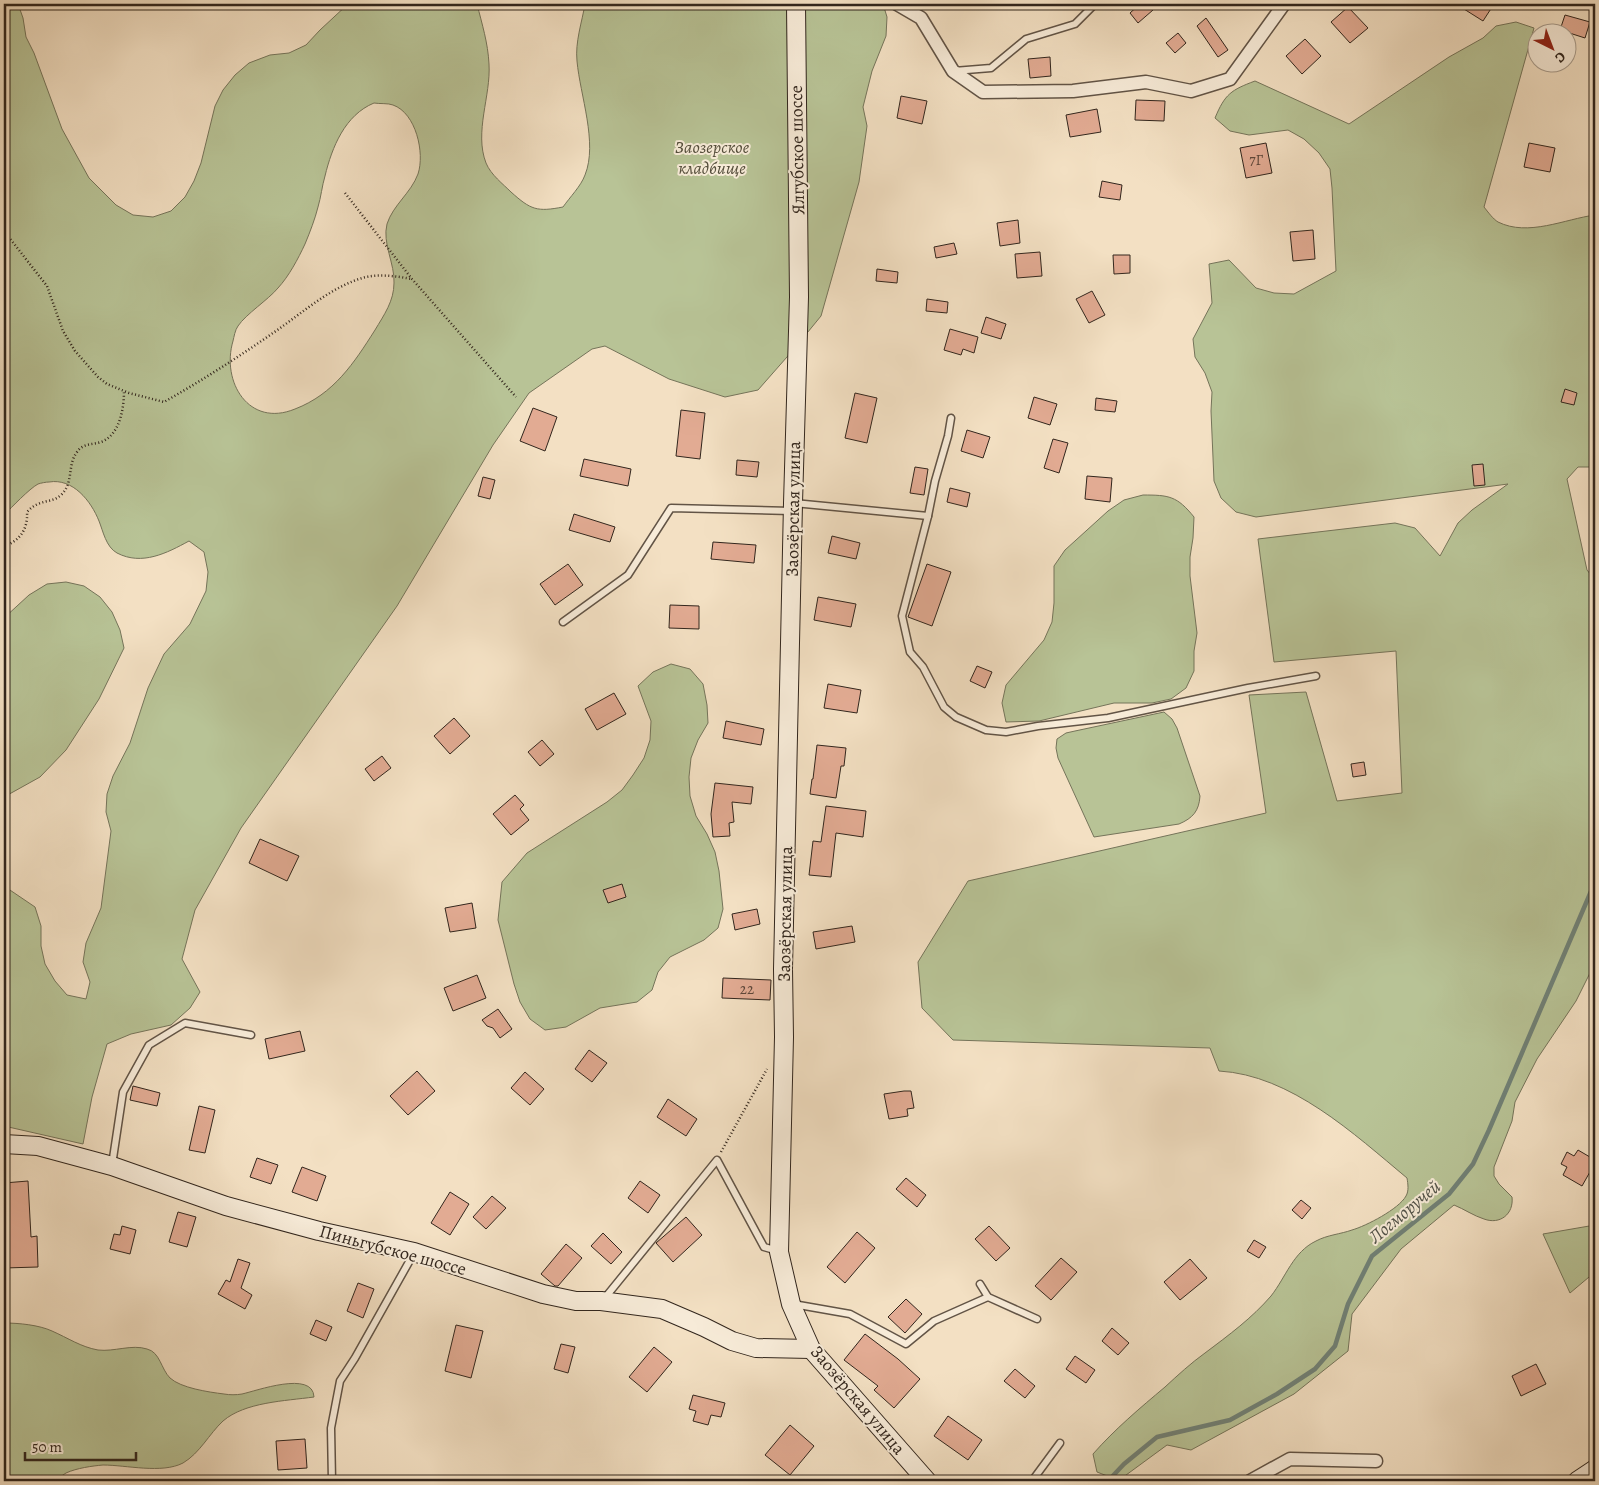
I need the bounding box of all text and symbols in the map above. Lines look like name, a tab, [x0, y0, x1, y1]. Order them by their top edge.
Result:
north arrow	[1526, 22, 1576, 72]
text: С	[1551, 47, 1570, 67]
street label: Ялгубское шоссе	[784, 85, 810, 215]
park label: Заозерское кладбище	[675, 135, 750, 180]
house number: 7Г	[1249, 150, 1263, 170]
street label: Заозёрская улица	[780, 440, 806, 577]
street label: Заозёрская улица	[772, 845, 798, 982]
house number: 22	[740, 979, 754, 999]
water label: Логморучей	[1362, 1174, 1446, 1250]
street label: Пиньгубское шоссе	[317, 1219, 469, 1281]
street label: Заозёрская улица	[805, 1340, 911, 1460]
scale bar	[25, 1430, 136, 1462]
text: 50 m	[32, 1437, 62, 1457]

